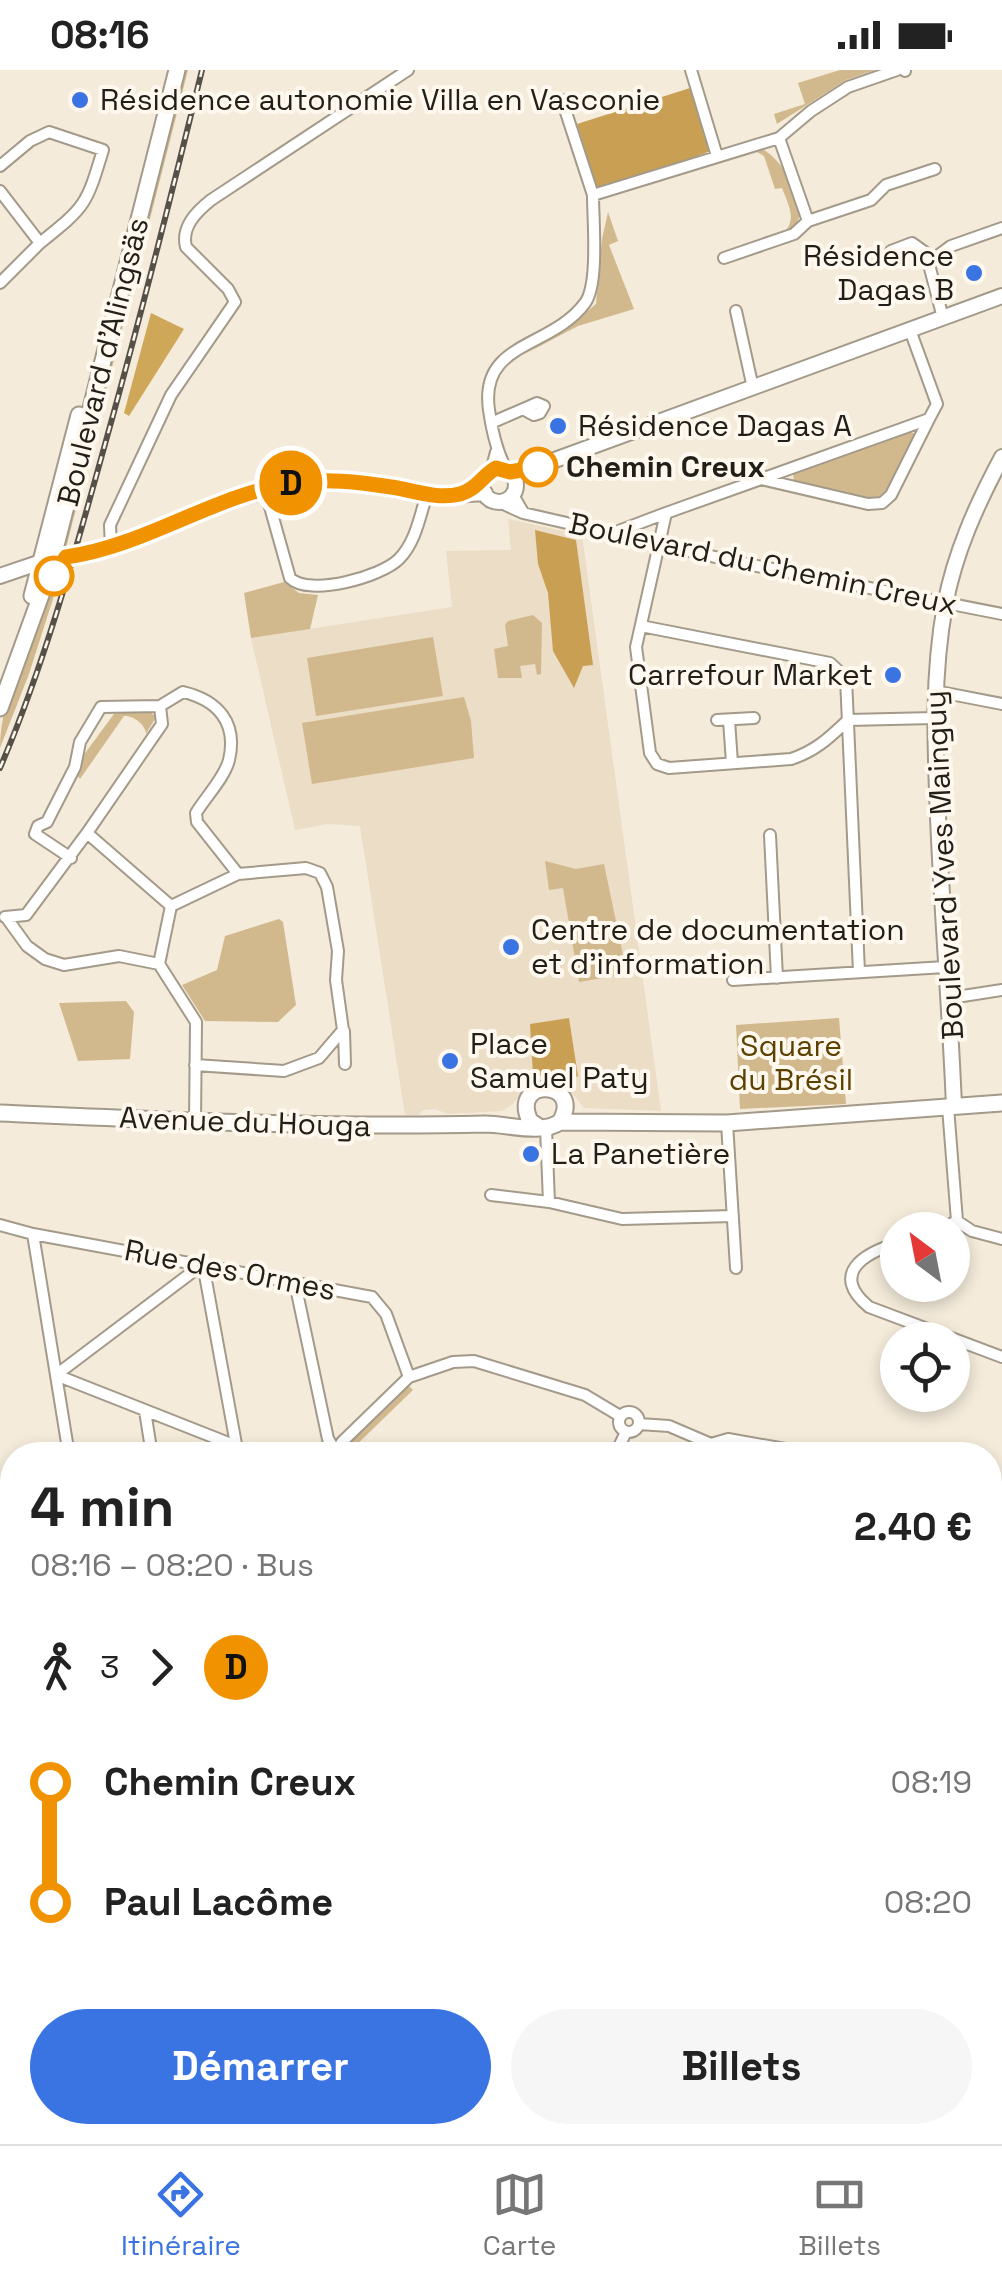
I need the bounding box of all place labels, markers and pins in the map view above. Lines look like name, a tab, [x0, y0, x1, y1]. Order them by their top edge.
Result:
place label: Résidence autonomie Villa en Vasconie	[100, 80, 660, 119]
marker: Résidence autonomie Villa en Vasconie	[69, 89, 91, 111]
place label: Résidence Dagas B	[803, 236, 954, 309]
marker: Résidence Dagas B	[963, 262, 985, 284]
place label: Résidence Dagas A	[578, 406, 852, 445]
marker: Résidence Dagas A	[547, 415, 569, 437]
place label: Chemin Creux	[566, 447, 765, 486]
marker: Chemin Creux	[519, 448, 557, 486]
unlabelled marker	[35, 557, 73, 595]
place label: Carrefour Market	[628, 655, 873, 694]
marker: Carrefour Market	[882, 664, 904, 686]
place label: Centre de documentation et d'information	[531, 910, 905, 983]
marker: Centre de documentation et d'information	[500, 936, 522, 958]
place label: Place Samuel Paty	[470, 1024, 649, 1097]
marker: Place Samuel Paty	[439, 1050, 461, 1072]
place label: La Panetière	[551, 1134, 730, 1173]
marker: La Panetière	[520, 1143, 542, 1165]

